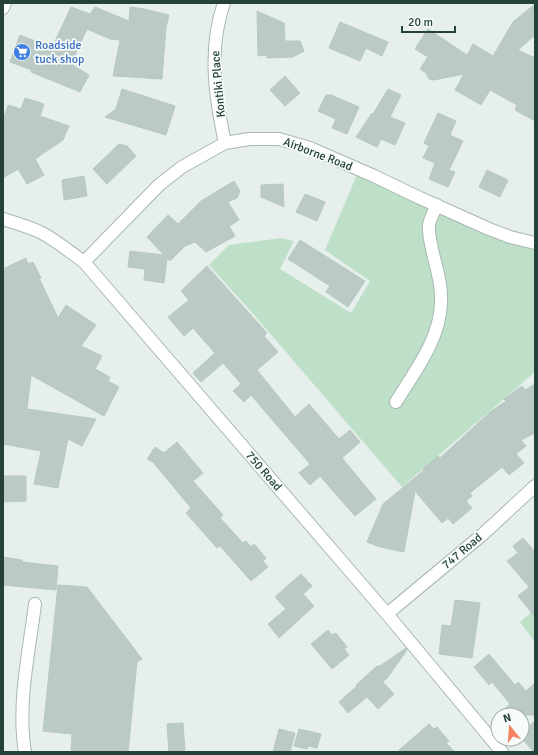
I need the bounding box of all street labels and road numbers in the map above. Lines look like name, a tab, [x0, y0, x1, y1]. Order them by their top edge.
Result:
street label: Kontiki Place	[208, 50, 229, 118]
street label: Airborne Road	[281, 134, 355, 175]
street label: 750 Road	[242, 448, 285, 494]
street label: 747 Road	[439, 530, 485, 572]

